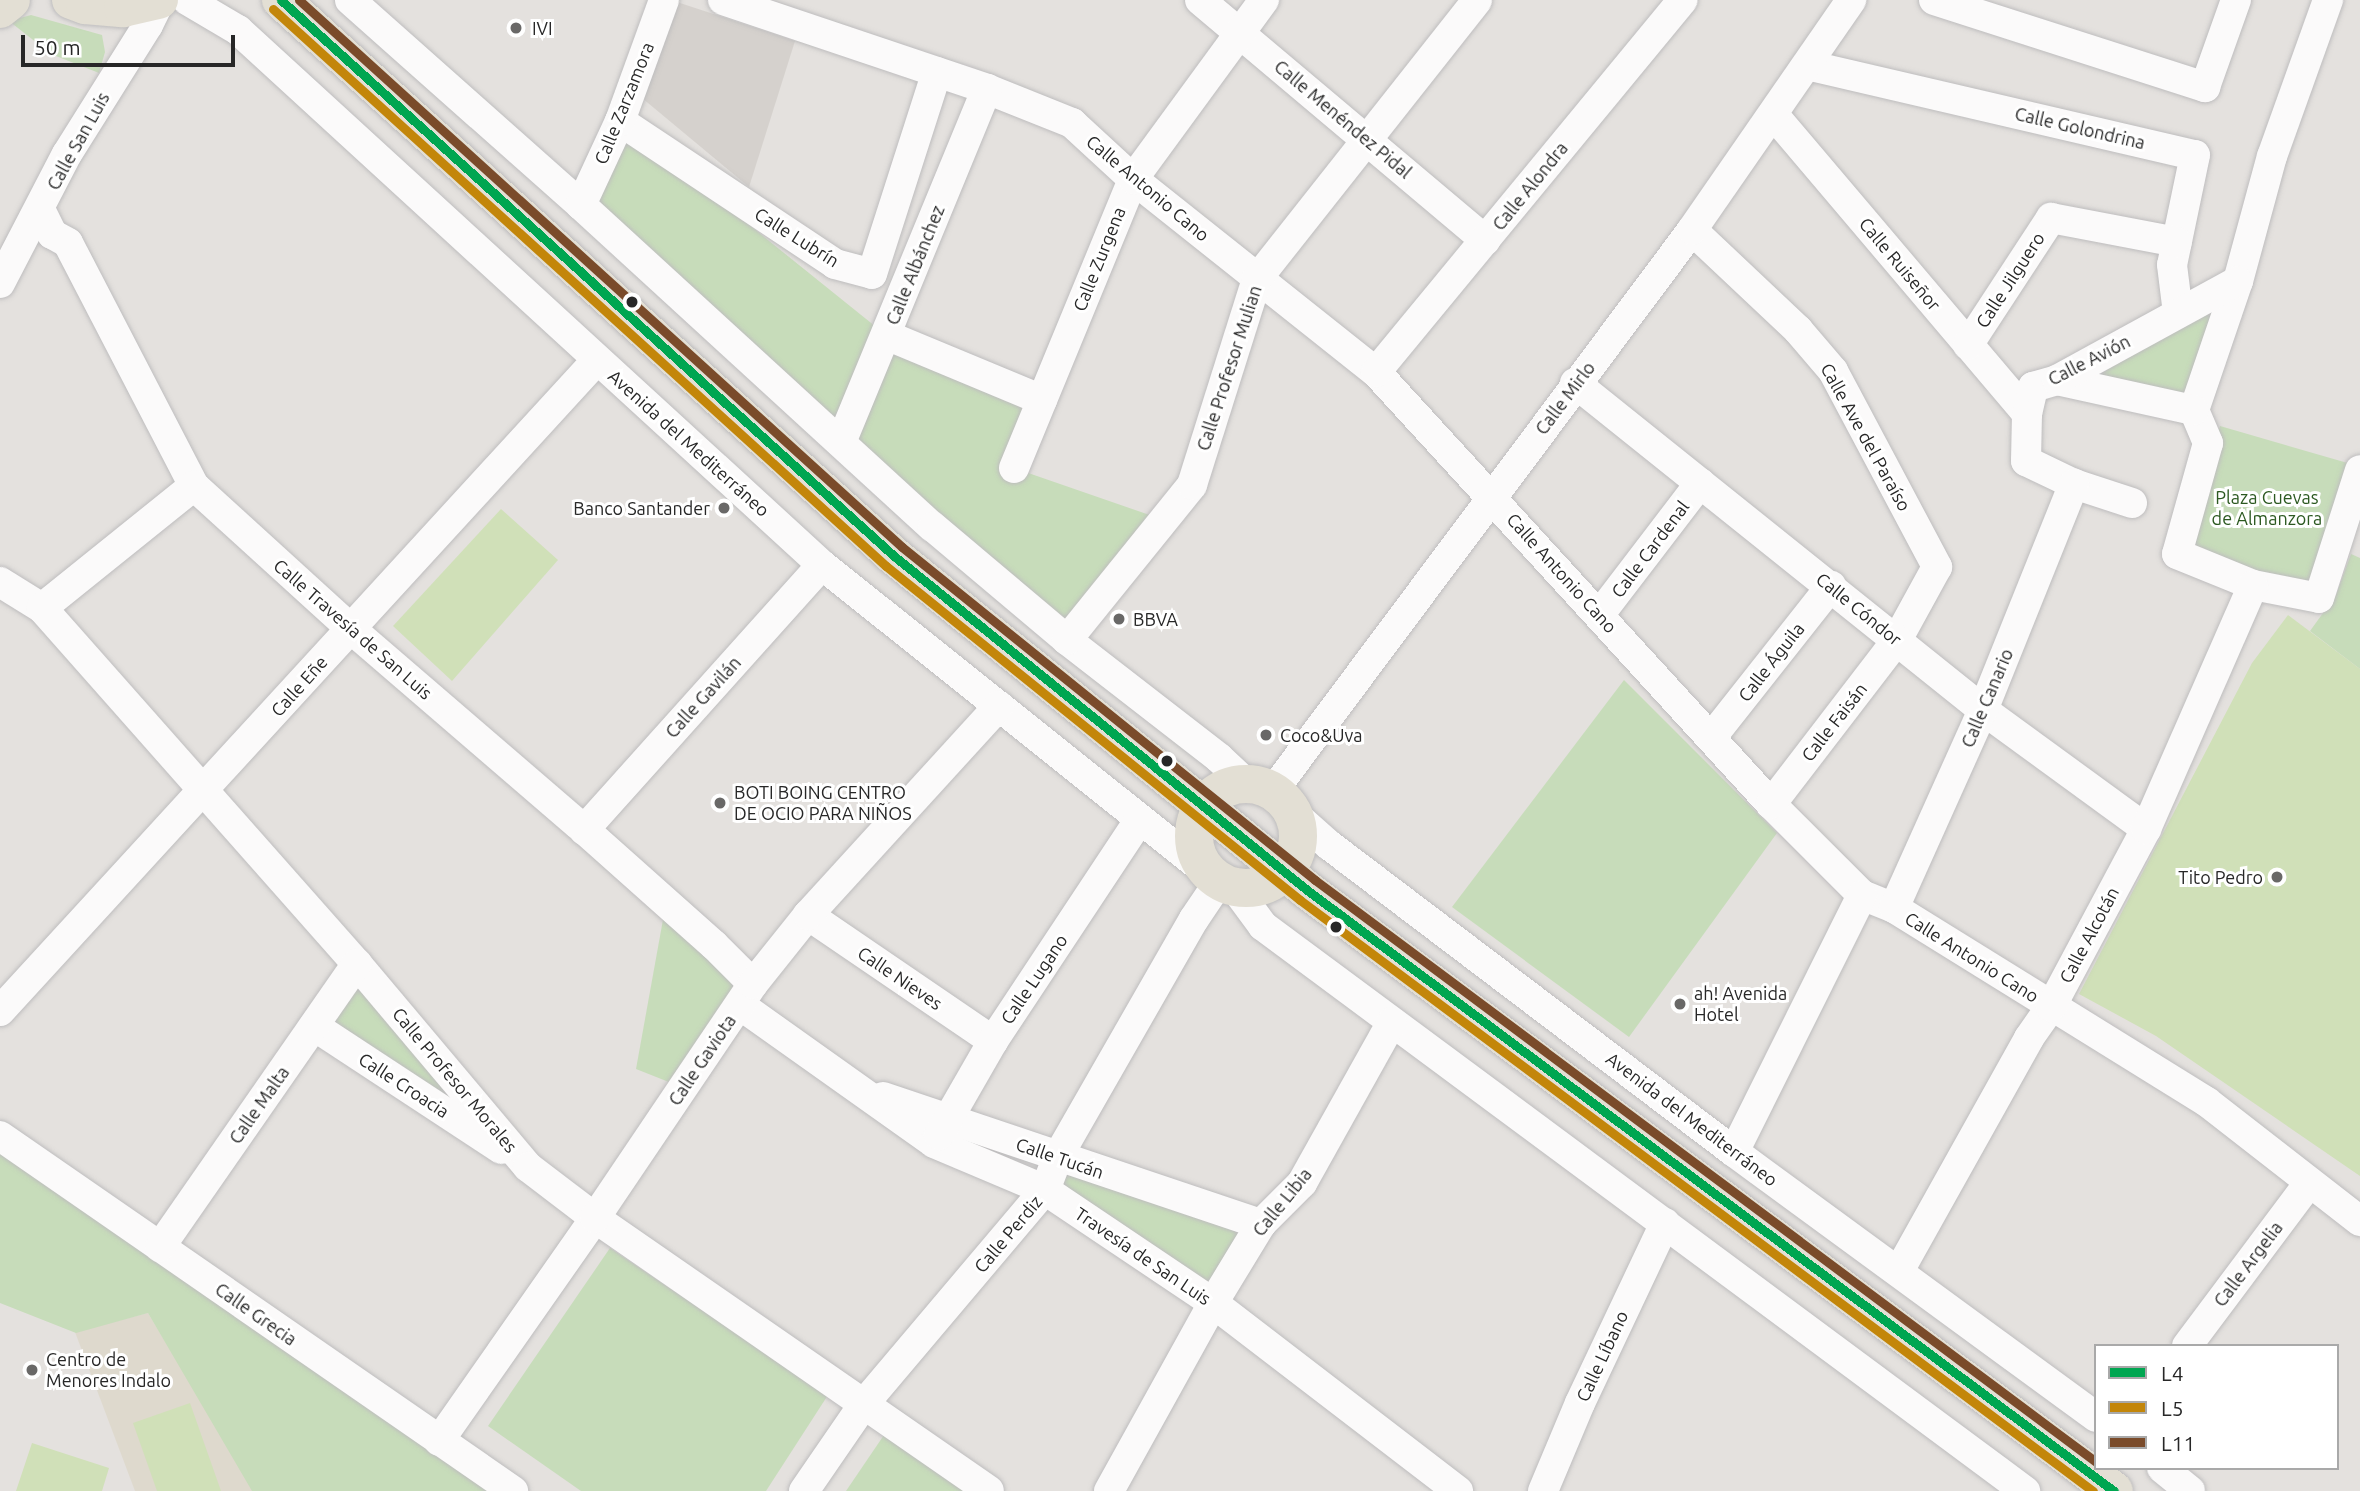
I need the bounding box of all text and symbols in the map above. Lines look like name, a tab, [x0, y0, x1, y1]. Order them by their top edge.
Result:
place label: IVI	[532, 17, 553, 39]
marker: IVI	[506, 18, 526, 38]
scale bar	[24, 21, 238, 65]
text: 50 m	[34, 35, 81, 59]
street label: Calle Zarzamora	[590, 39, 658, 167]
street label: Calle Menéndez Pidal	[1270, 55, 1416, 183]
street label: Calle San Luis	[42, 88, 114, 194]
street label: Calle Golondrina	[2013, 103, 2147, 153]
street label: Calle Antonio Cano	[1082, 130, 1214, 246]
street label: Calle Alondra	[1488, 137, 1572, 235]
street label: Calle Albánchez	[881, 202, 949, 328]
street label: Calle Lubrín	[751, 203, 843, 271]
street label: Calle Zurgena	[1068, 204, 1130, 314]
street label: Calle Ruiseñor	[1855, 213, 1945, 315]
street label: Calle Jilguero	[1971, 228, 2049, 332]
street label: Calle Profesor Mulian	[1192, 283, 1266, 453]
unlabelled marker	[625, 295, 639, 309]
street label: Calle Avión	[2044, 330, 2134, 390]
street label: Calle Mirlo	[1531, 357, 1599, 439]
street label: Calle Ave del Paraíso	[1816, 359, 1916, 515]
street label: Avenida del Mediterráneo	[604, 365, 774, 521]
park label: Plaza Cuevas de Almanzora	[2212, 487, 2322, 530]
street label: Calle Cardenal	[1607, 496, 1693, 602]
place label: Banco Santander	[573, 497, 710, 519]
marker: Banco Santander	[716, 500, 732, 516]
street label: Calle Antonio Cano	[1503, 509, 1621, 637]
street label: Calle Travesía de San Luis	[269, 554, 437, 704]
street label: Calle Cóndor	[1812, 568, 1906, 650]
place label: BBVA	[1133, 608, 1178, 630]
marker: BBVA	[1111, 611, 1127, 627]
street label: Calle Águila	[1733, 618, 1809, 706]
street label: Calle Canario	[1956, 645, 2018, 751]
street label: Calle Eñe	[266, 651, 332, 721]
street label: Calle Gavilán	[661, 652, 745, 742]
street label: Calle Faisán	[1797, 678, 1871, 766]
place label: Coco&Uva	[1280, 724, 1362, 746]
marker: Coco&Uva	[1258, 727, 1274, 743]
unlabelled marker	[1160, 754, 1174, 768]
place label: BOTI BOING CENTRO DE OCIO PARA NIÑOS	[734, 782, 912, 824]
marker: BOTI BOING CENTRO DE OCIO PARA NIÑOS	[712, 795, 728, 811]
place label: Tito Pedro	[2178, 866, 2263, 888]
marker: Tito Pedro	[2269, 869, 2285, 885]
street label: Calle Alcotán	[2055, 883, 2123, 987]
street label: Calle Antonio Cano	[1901, 907, 2043, 1007]
unlabelled marker	[1329, 920, 1343, 934]
street label: Calle Lugano	[996, 930, 1072, 1028]
street label: Calle Nieves	[854, 942, 946, 1014]
place label: ah! Avenida Hotel	[1694, 983, 1787, 1026]
marker: ah! Avenida Hotel	[1672, 996, 1688, 1012]
street label: Calle Profesor Morales	[388, 1003, 522, 1157]
street label: Calle Gaviota	[664, 1010, 740, 1110]
street label: Avenida del Mediterráneo	[1602, 1047, 1782, 1191]
street label: Calle Croacia	[355, 1048, 453, 1122]
street label: Calle Malta	[224, 1062, 294, 1148]
street label: Calle Tucán	[1013, 1133, 1107, 1183]
street label: Calle Libia	[1248, 1164, 1316, 1240]
street label: Calle Perdiz	[969, 1191, 1047, 1277]
street label: Travesía de San Luis	[1071, 1203, 1215, 1309]
street label: Calle Argelia	[2209, 1217, 2287, 1311]
street label: Calle Grecia	[211, 1278, 301, 1350]
street label: Calle Líbano	[1572, 1307, 1632, 1405]
legend	[2094, 1344, 2339, 1470]
place label: Centro de Menores Indalo	[46, 1349, 171, 1392]
text: L4	[2161, 1361, 2184, 1385]
marker: Centro de Menores Indalo	[24, 1362, 40, 1378]
text: L5	[2161, 1396, 2184, 1420]
text: L11	[2161, 1431, 2195, 1455]

